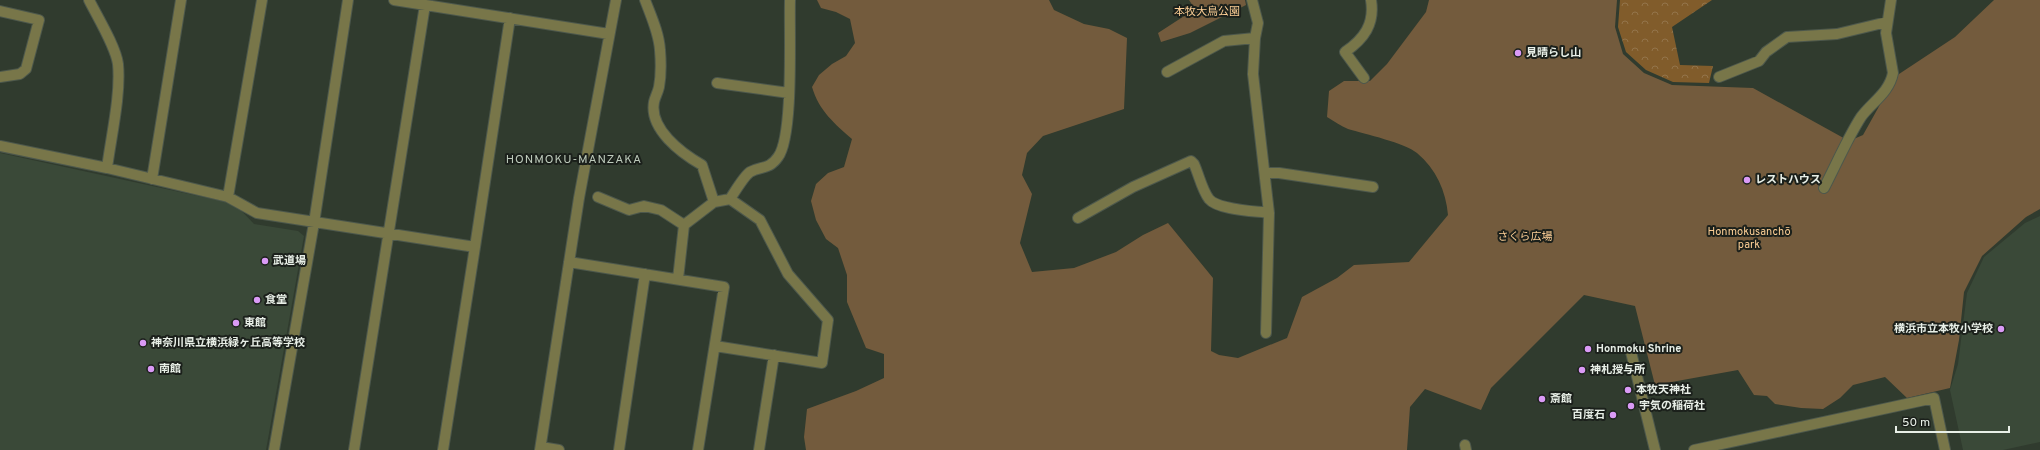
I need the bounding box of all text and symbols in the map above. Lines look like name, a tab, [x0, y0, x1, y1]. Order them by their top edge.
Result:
park label: 本牧大鳥公園	[1174, 5, 1240, 19]
place label: 見晴らし山	[1526, 46, 1581, 60]
marker: 見晴らし山	[1513, 48, 1523, 58]
district label: HONMOKU-MANZAKA	[506, 152, 642, 168]
place label: レストハウス	[1755, 173, 1821, 187]
marker: レストハウス	[1742, 175, 1752, 185]
park label: Honmokusanchō park	[1707, 225, 1791, 252]
park label: さくら広場	[1498, 230, 1553, 244]
place label: 武道場	[273, 254, 306, 268]
marker: 武道場	[260, 256, 270, 266]
place label: 食堂	[265, 293, 287, 307]
marker: 食堂	[252, 295, 262, 305]
place label: 東館	[244, 316, 266, 330]
marker: 東館	[231, 318, 241, 328]
place label: 横浜市立本牧小学校	[1894, 322, 1993, 336]
marker: 横浜市立本牧小学校	[1996, 324, 2006, 334]
place label: 神奈川県立横浜緑ヶ丘高等学校	[151, 336, 305, 350]
marker: 神奈川県立横浜緑ヶ丘高等学校	[138, 338, 148, 348]
place label: Honmoku Shrine	[1596, 342, 1681, 356]
marker: Honmoku Shrine	[1583, 344, 1593, 354]
place label: 南館	[159, 362, 181, 376]
place label: 神札授与所	[1590, 363, 1645, 377]
marker: 南館	[146, 364, 156, 374]
marker: 神札授与所	[1577, 365, 1587, 375]
place label: 本牧天神社	[1636, 383, 1691, 397]
marker: 本牧天神社	[1623, 385, 1633, 395]
place label: 斎館	[1550, 392, 1572, 406]
marker: 斎館	[1537, 394, 1547, 404]
place label: 宇気の稲荷社	[1639, 399, 1705, 413]
marker: 宇気の稲荷社	[1626, 401, 1636, 411]
place label: 百度石	[1572, 408, 1605, 422]
scale bar	[1896, 408, 2009, 434]
marker: 百度石	[1608, 410, 1618, 420]
text: 50 m	[1902, 415, 1930, 431]

